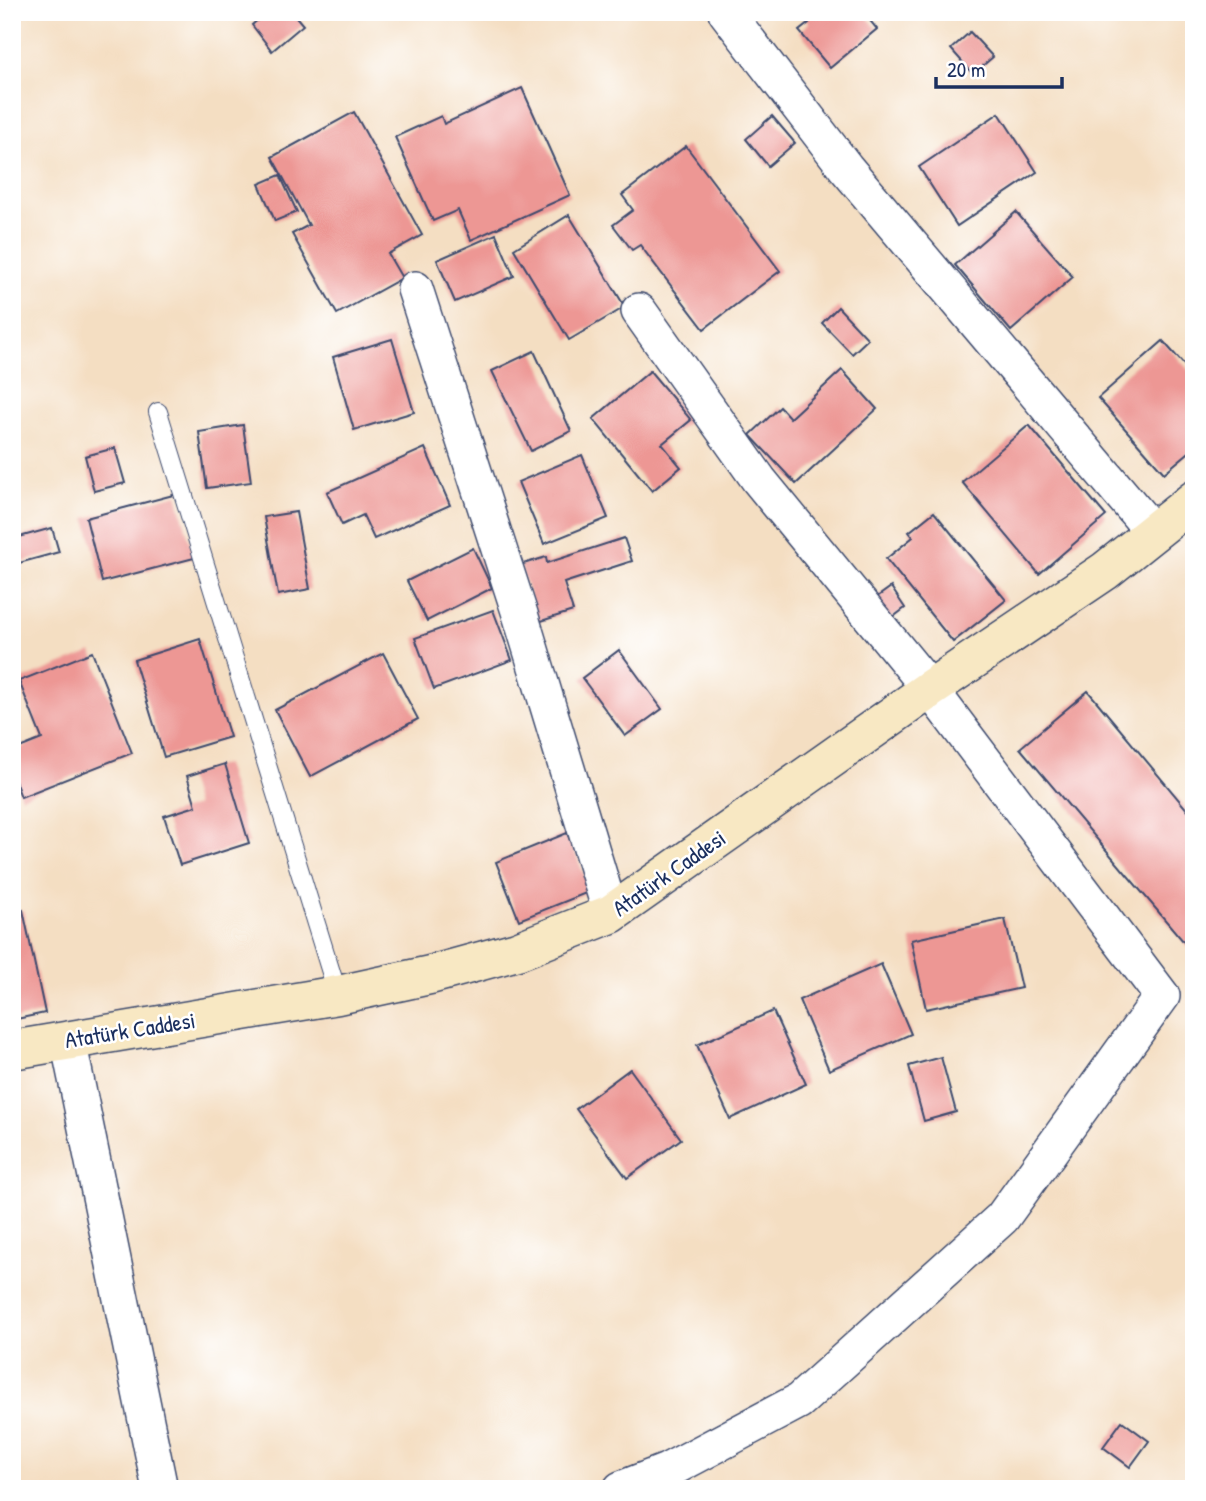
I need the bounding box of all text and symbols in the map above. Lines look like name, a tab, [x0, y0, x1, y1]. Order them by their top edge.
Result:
scale bar	[936, 46, 1062, 90]
text: 20 m	[947, 55, 985, 84]
street label: Atatürk Caddesi	[606, 822, 732, 923]
street label: Atatürk Caddesi	[62, 1004, 197, 1055]

